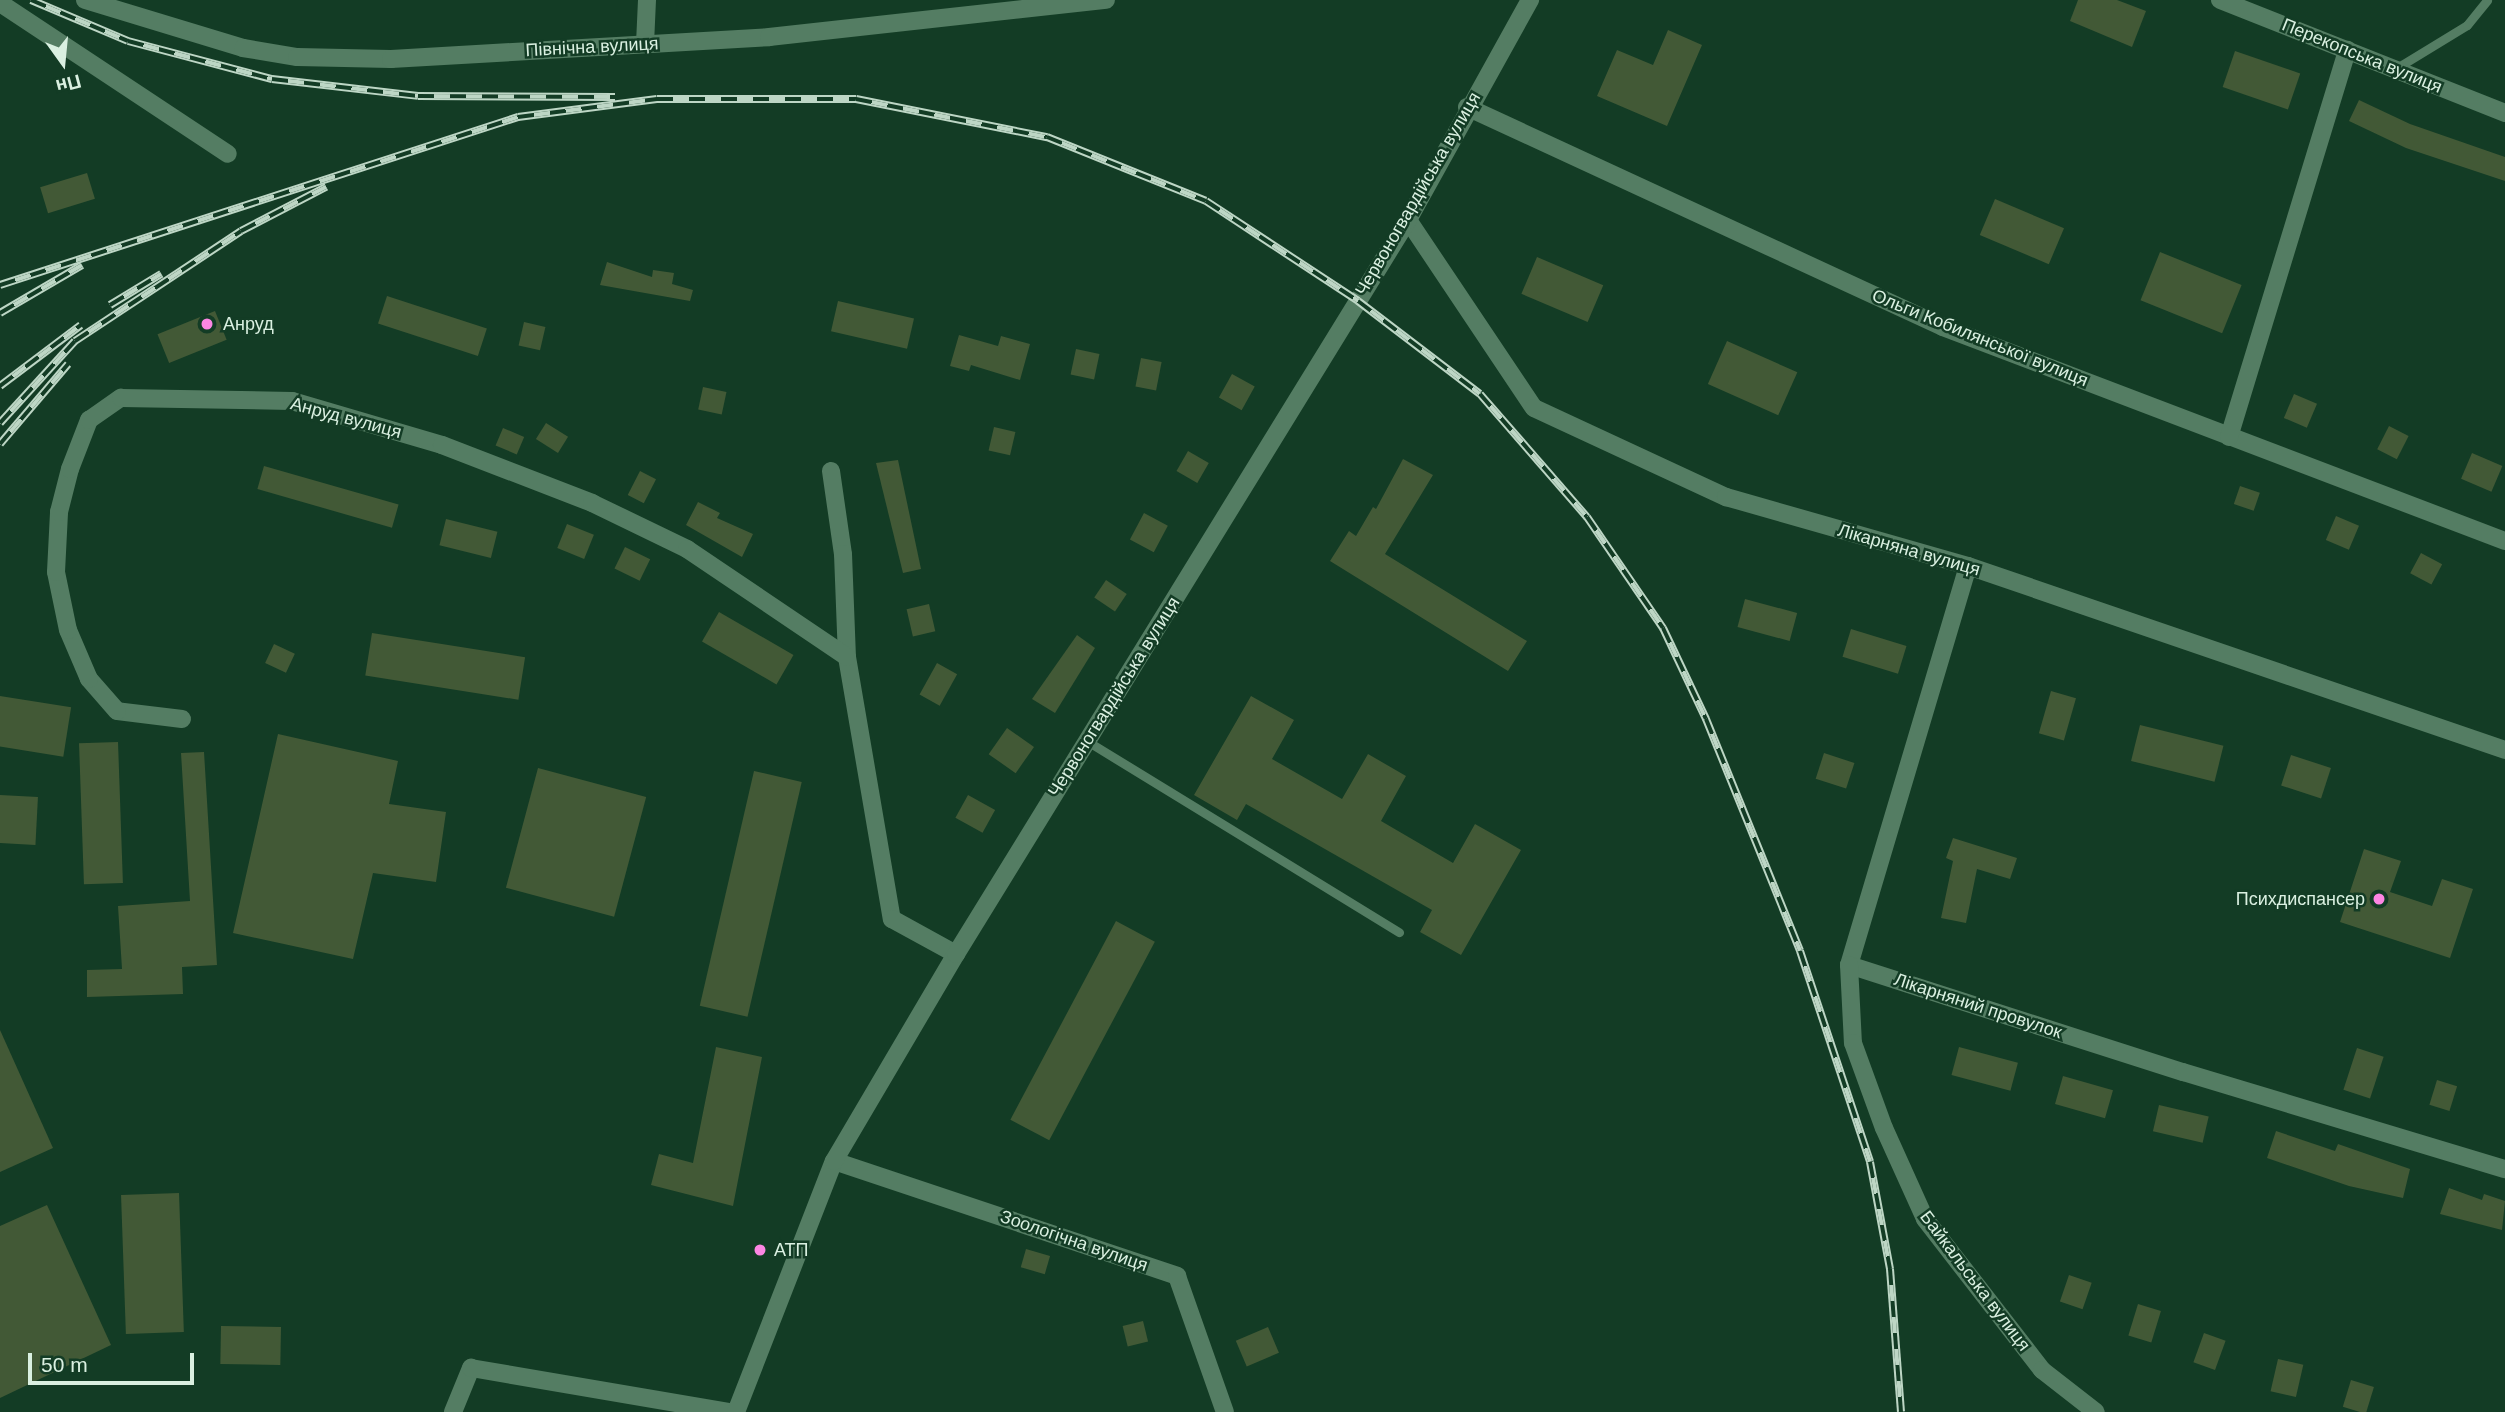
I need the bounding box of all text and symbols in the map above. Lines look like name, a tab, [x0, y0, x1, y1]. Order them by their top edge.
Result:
street label: Перекопська вулиця	[2279, 14, 2445, 98]
north arrow	[28, 28, 98, 98]
street label: Північна вулиця	[525, 33, 659, 61]
text: Пн	[54, 70, 83, 97]
street label: Червоногвардійська вулиця	[1351, 88, 1485, 300]
street label: Ольги Кобилянської вулиця	[1869, 285, 2091, 391]
place label: Анруд	[223, 313, 274, 335]
marker: Анруд	[197, 314, 217, 334]
street label: Анруд вулиця	[288, 393, 404, 443]
street label: Лікарняна вулиця	[1835, 519, 1983, 581]
street label: Червоногвардійська вулиця	[1044, 593, 1184, 801]
place label: Психдиспансер	[2236, 888, 2365, 910]
marker: Психдиспансер	[2371, 891, 2387, 907]
street label: Лікарняний провулок	[1891, 969, 2065, 1043]
street label: Зоологічна вулиця	[997, 1206, 1151, 1276]
street label: Байкальська вулиця	[1915, 1207, 2035, 1355]
place label: АТП	[774, 1239, 809, 1261]
marker: АТП	[752, 1242, 768, 1258]
scale bar	[32, 1338, 198, 1382]
text: 50 m	[41, 1353, 88, 1376]

